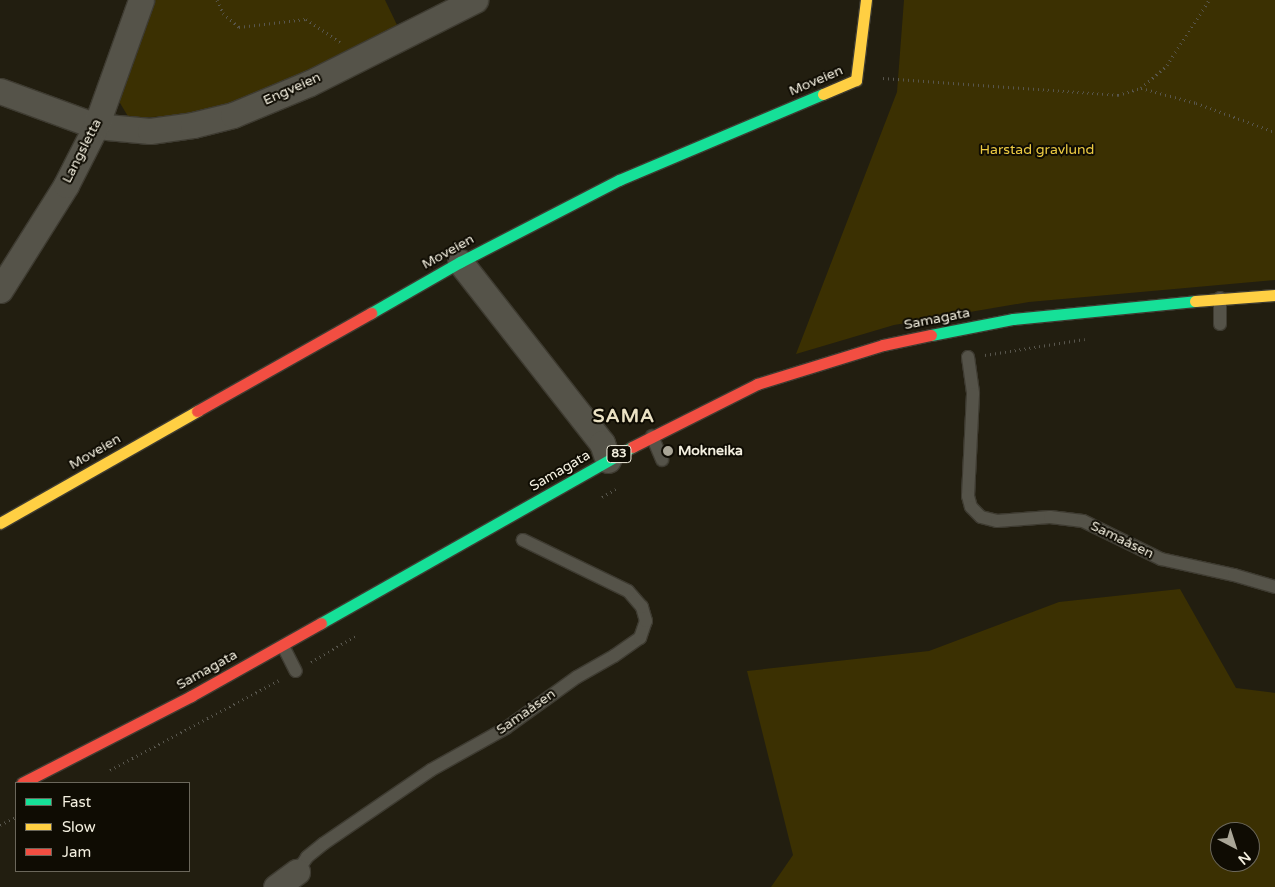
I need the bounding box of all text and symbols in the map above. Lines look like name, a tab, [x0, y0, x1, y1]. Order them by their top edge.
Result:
street label: Moveien	[787, 62, 845, 100]
street label: Engveien	[261, 69, 323, 109]
street label: Langsletta	[59, 116, 105, 186]
park label: Harstad gravlund	[980, 142, 1094, 158]
street label: Moveien	[419, 231, 477, 273]
street label: Samagata	[903, 304, 971, 334]
district label: SAMA	[592, 406, 656, 428]
street label: Moveien	[66, 430, 124, 474]
place label: Mokneika	[678, 443, 743, 459]
road number: 83	[605, 444, 633, 464]
marker: Mokneika	[662, 445, 674, 457]
street label: Samagata	[527, 447, 593, 495]
street label: Samaåsen	[1088, 517, 1156, 563]
street label: Samagata	[174, 646, 240, 694]
street label: Samaåsen	[493, 686, 559, 738]
legend	[15, 782, 190, 872]
text: Fast	[62, 793, 91, 811]
text: Slow	[62, 818, 96, 836]
north arrow	[1210, 822, 1260, 872]
text: Jam	[62, 843, 91, 861]
text: N	[1235, 848, 1254, 868]

